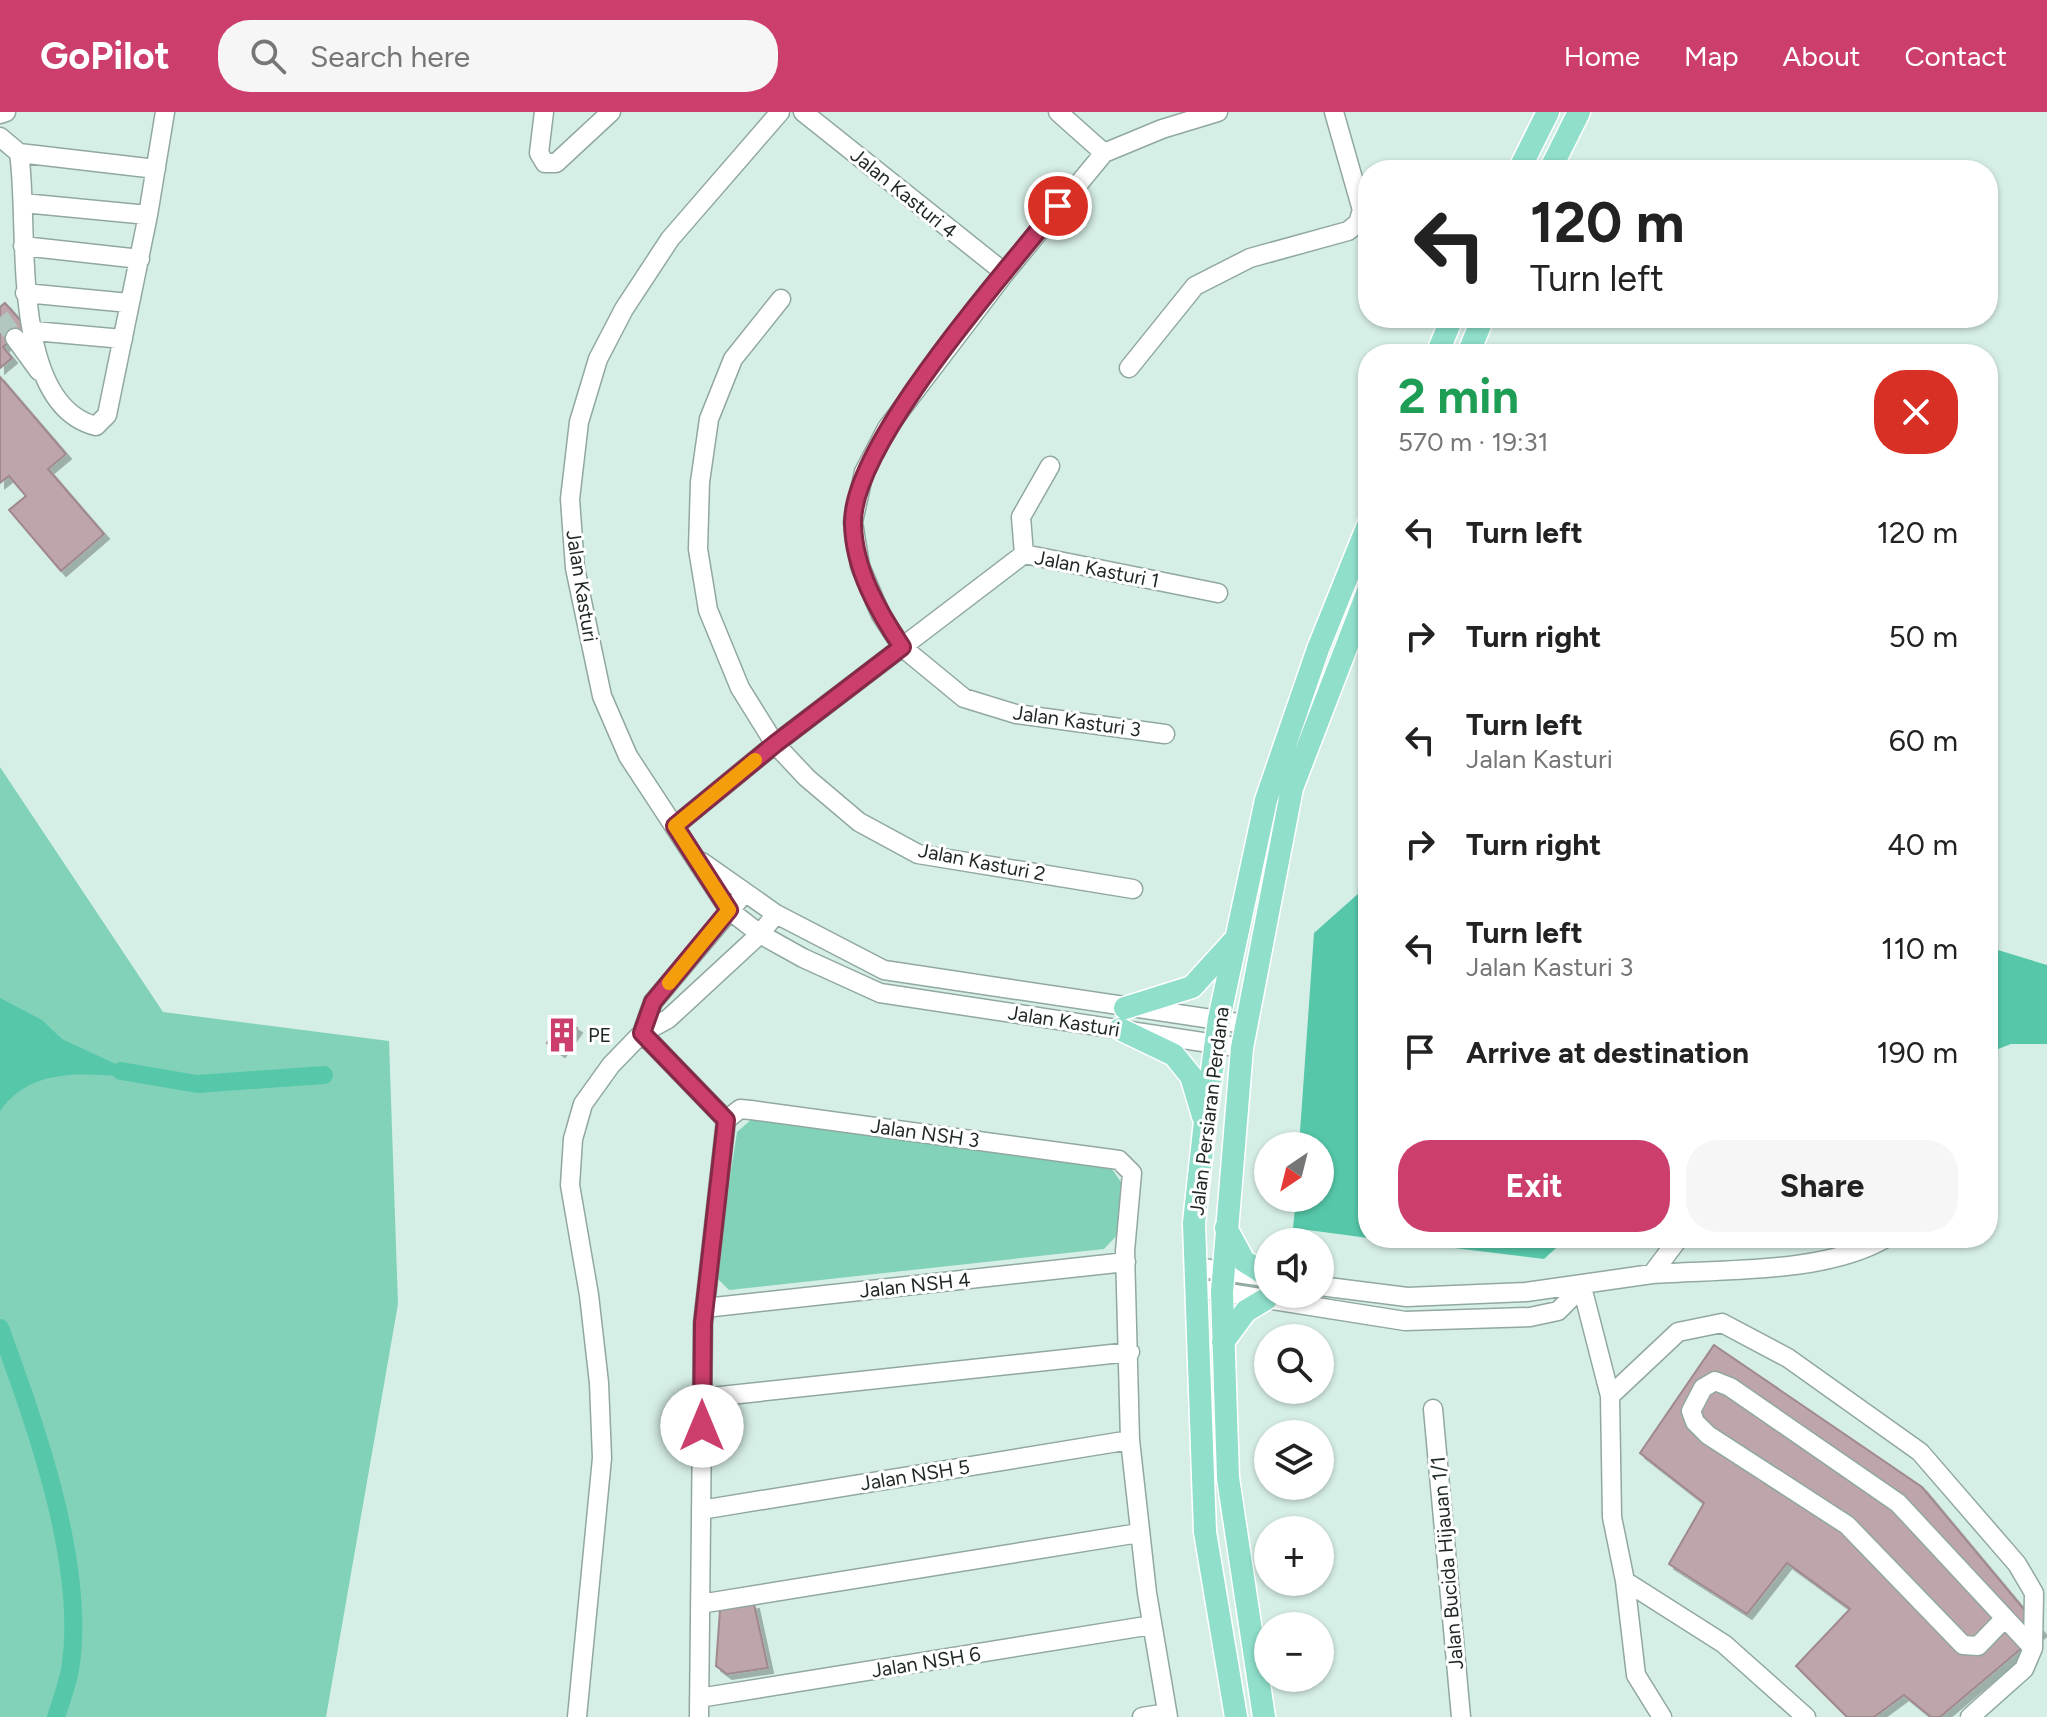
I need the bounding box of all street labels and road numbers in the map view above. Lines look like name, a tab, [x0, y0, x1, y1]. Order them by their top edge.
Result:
street label: Jalan Kasturi 4	[846, 143, 962, 243]
street label: Jalan Kasturi	[561, 528, 603, 644]
street label: Jalan Kasturi 1	[1033, 545, 1161, 593]
street label: Jalan Kasturi 3	[1012, 700, 1142, 742]
street label: Jalan Kasturi 2	[916, 838, 1048, 886]
street label: Jalan Kasturi	[1006, 1000, 1122, 1042]
street label: Jalan Persiaran Perdana	[1184, 1005, 1234, 1217]
street label: Jalan NSH 3	[869, 1113, 981, 1153]
street label: Jalan NSH 4	[858, 1267, 972, 1303]
street label: Jalan NSH 5	[859, 1455, 971, 1495]
street label: Jalan Bucida Hijauan 1/1	[1426, 1455, 1468, 1671]
street label: Jalan NSH 6	[870, 1642, 982, 1682]

